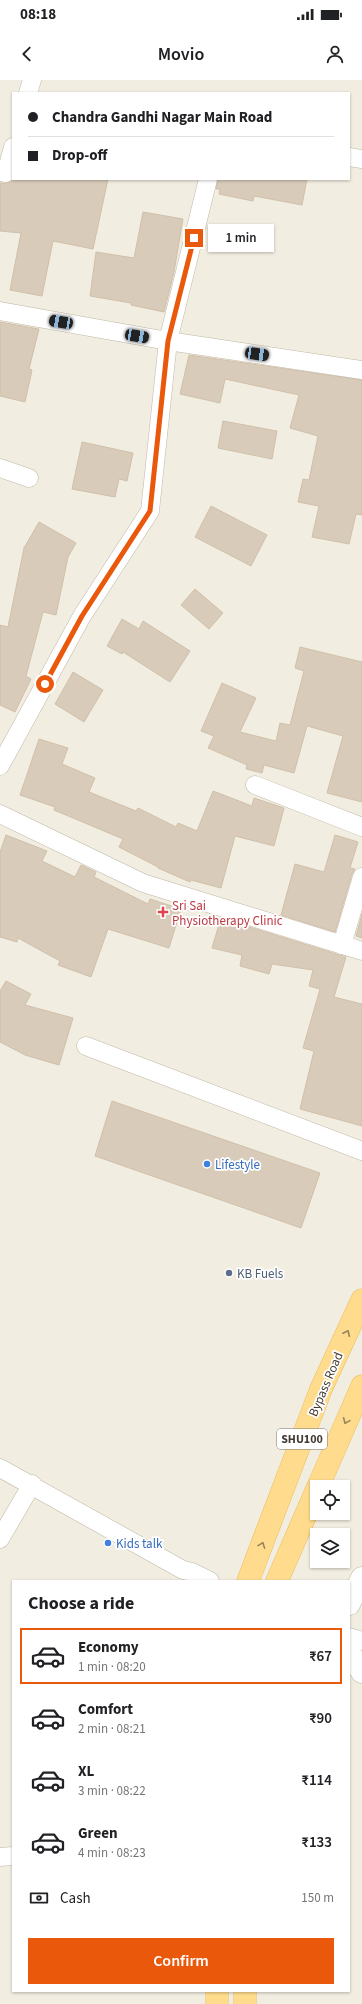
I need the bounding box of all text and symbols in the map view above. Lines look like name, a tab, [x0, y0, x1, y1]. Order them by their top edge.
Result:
text: 08:18	[20, 4, 56, 25]
text: Movio	[158, 42, 204, 67]
icon: back	[16, 43, 38, 65]
icon: person	[324, 43, 346, 65]
text: Chandra Gandhi Nagar Main Road	[52, 107, 272, 128]
text: Drop-off	[52, 145, 107, 166]
callout: 1 min	[208, 224, 274, 252]
route end	[185, 229, 203, 247]
text: 1 min	[226, 229, 256, 247]
car	[48, 314, 74, 330]
car	[124, 328, 150, 344]
car	[244, 346, 270, 362]
route start	[36, 675, 54, 693]
place label: Sri Sai Physiotherapy Clinic	[172, 897, 283, 930]
marker: Sri Sai Physiotherapy Clinic	[157, 906, 169, 918]
place label: Lifestyle	[215, 1156, 260, 1174]
marker: Lifestyle	[202, 1159, 212, 1169]
place label: KB Fuels	[237, 1265, 284, 1283]
marker: KB Fuels	[224, 1268, 234, 1278]
one-way arrow	[342, 1330, 350, 1337]
street label: Bypass Road	[304, 1349, 348, 1419]
one-way arrow	[343, 1418, 351, 1425]
road number: SHU100	[277, 1429, 327, 1449]
map controls	[310, 1480, 350, 1568]
button: locate	[310, 1480, 350, 1520]
button: layers	[310, 1528, 350, 1568]
place label: Kids talk	[116, 1535, 163, 1553]
marker: Kids talk	[103, 1538, 113, 1548]
one-way arrow	[257, 1541, 265, 1548]
text: Choose a ride	[28, 1591, 134, 1616]
text: Economy	[78, 1637, 139, 1658]
icon: car	[30, 1638, 66, 1674]
text: ₹67	[309, 1646, 332, 1667]
text: 1 min · 08:20	[78, 1658, 146, 1676]
text: Comfort	[78, 1699, 133, 1720]
icon: car	[30, 1700, 66, 1736]
text: ₹90	[309, 1708, 332, 1729]
text: 2 min · 08:21	[78, 1720, 146, 1738]
text: XL	[78, 1761, 94, 1782]
icon: car	[30, 1762, 66, 1798]
text: ₹114	[301, 1770, 332, 1791]
text: 3 min · 08:22	[78, 1782, 146, 1800]
text: Green	[78, 1823, 118, 1844]
icon: car	[30, 1824, 66, 1860]
text: ₹133	[301, 1832, 332, 1853]
text: 4 min · 08:23	[78, 1844, 146, 1862]
icon: cash	[28, 1887, 50, 1909]
text: Cash	[60, 1888, 91, 1909]
text: 150 m	[301, 1889, 334, 1907]
button: Confirm	[28, 1938, 334, 1984]

